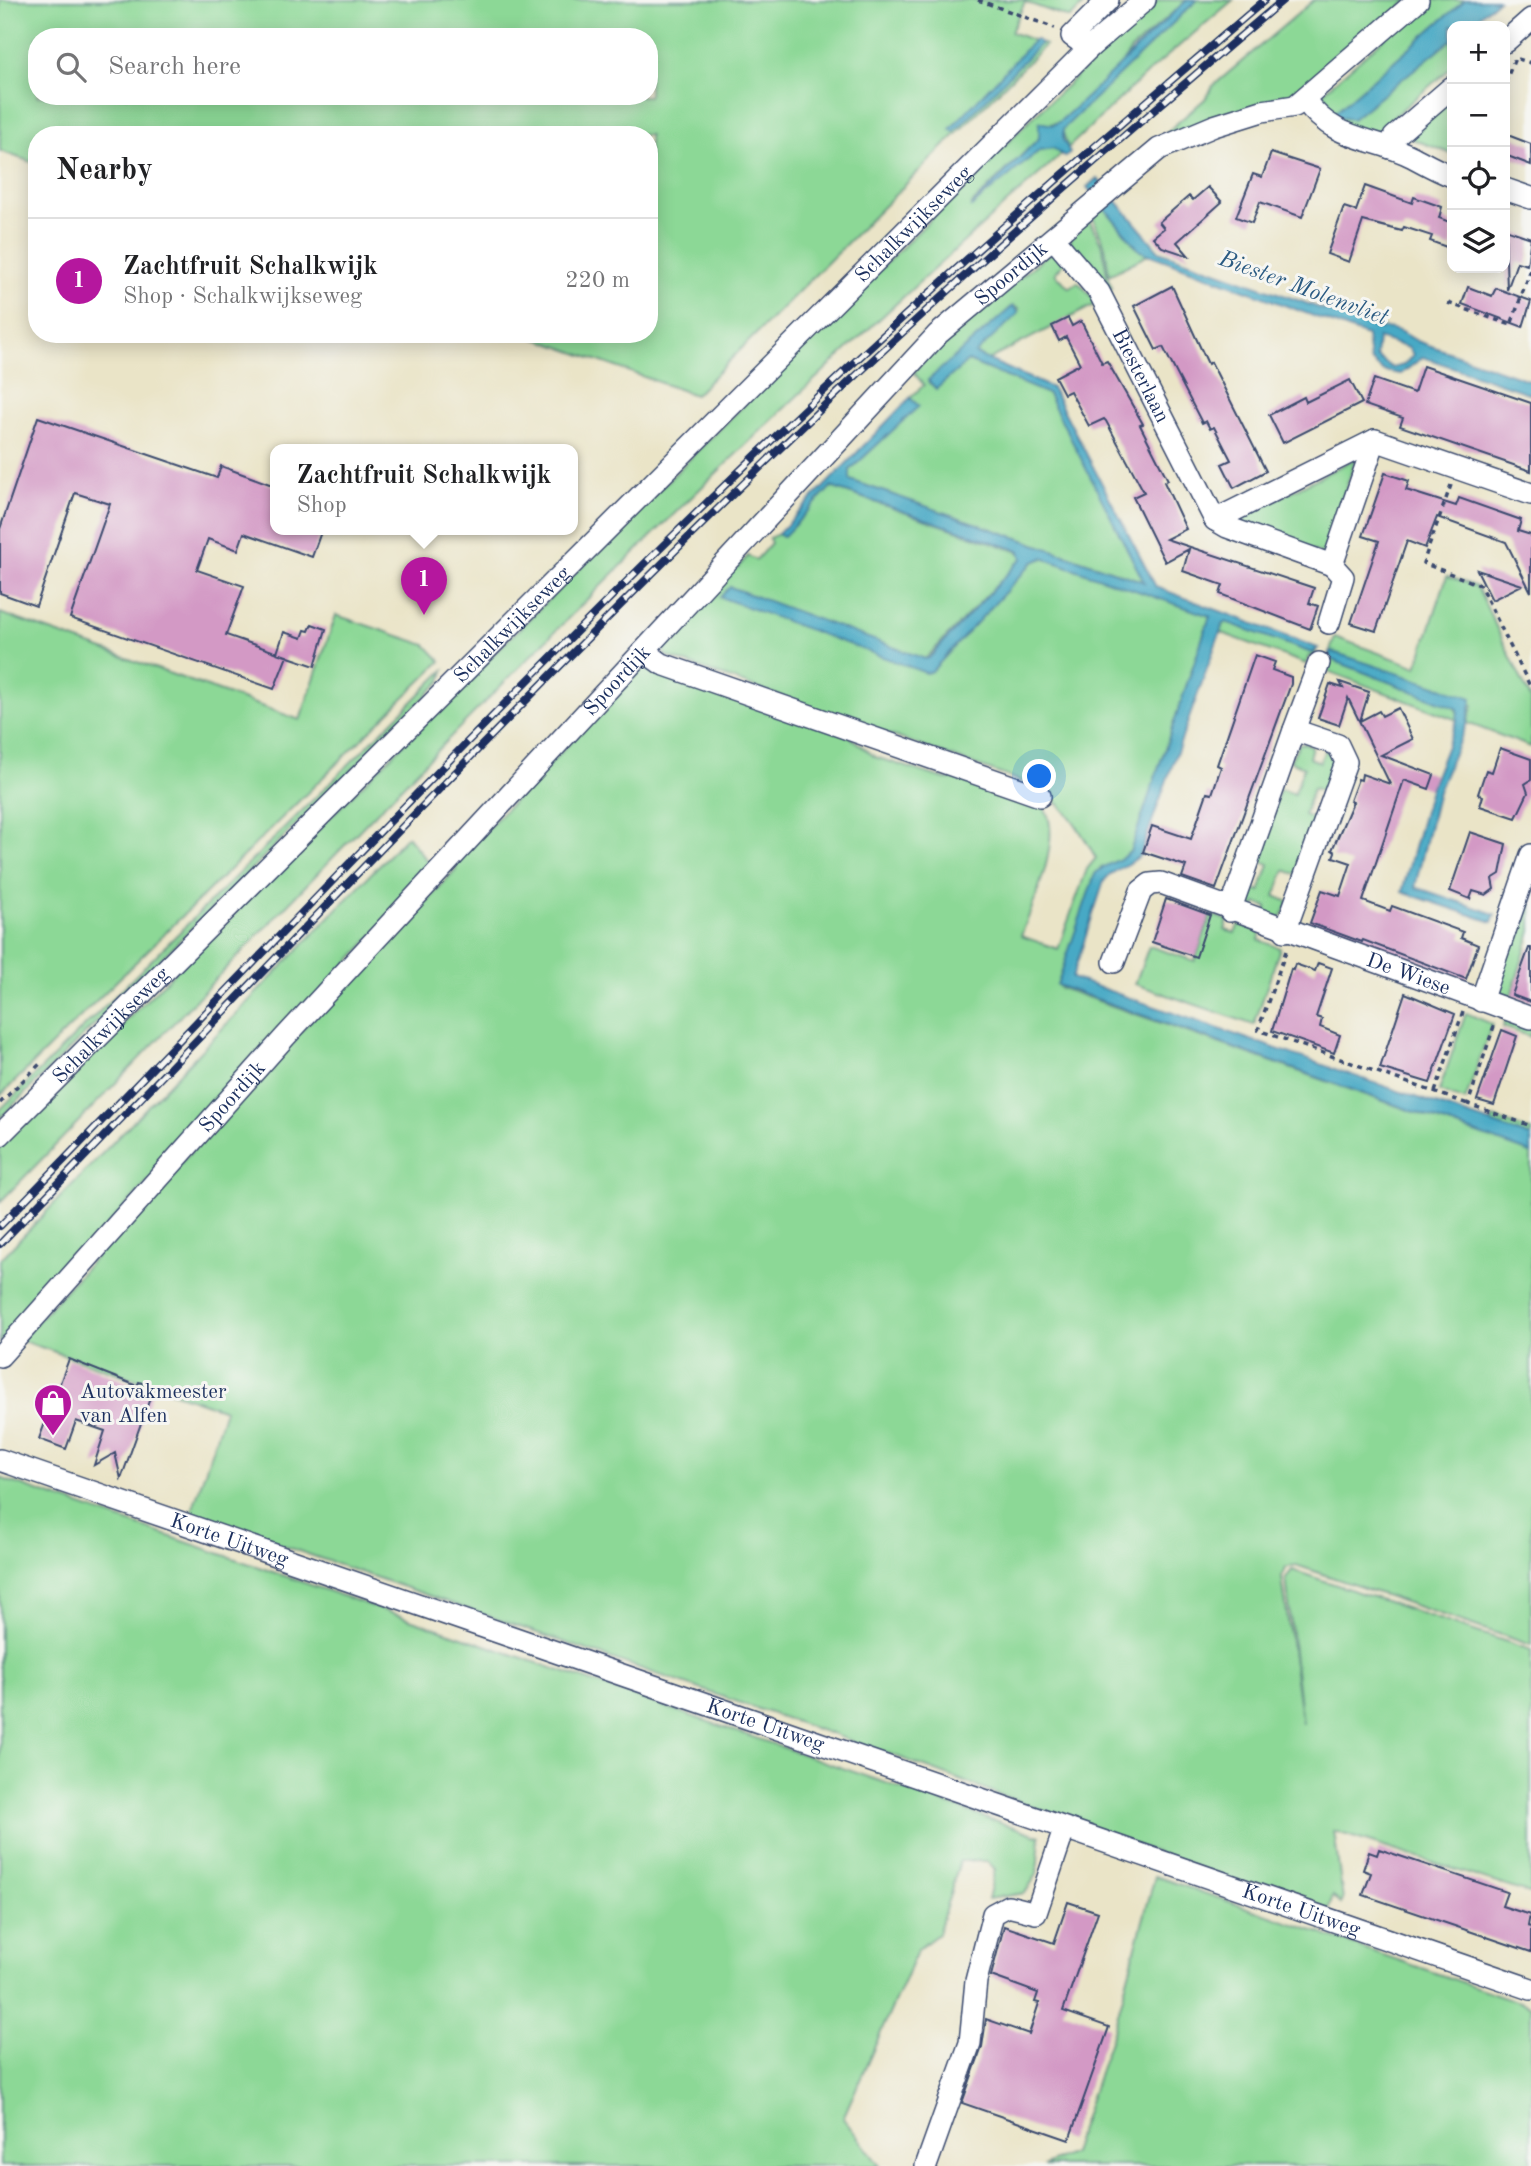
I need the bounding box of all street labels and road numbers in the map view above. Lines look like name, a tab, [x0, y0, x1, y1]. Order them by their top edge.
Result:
street label: Schalkwijkseweg	[852, 162, 977, 287]
street label: Spoordijk	[971, 238, 1052, 311]
street label: Biesterlaan	[1107, 326, 1173, 426]
street label: Schalkwijkseweg	[450, 563, 576, 688]
street label: Spoordijk	[580, 642, 655, 720]
street label: De Wiese	[1363, 950, 1453, 1000]
street label: Schalkwijkseweg	[49, 963, 174, 1088]
street label: Spoordijk	[196, 1058, 270, 1137]
street label: Korte Uitweg	[167, 1511, 292, 1571]
street label: Korte Uitweg	[703, 1696, 828, 1756]
street label: Korte Uitweg	[1239, 1881, 1363, 1941]

